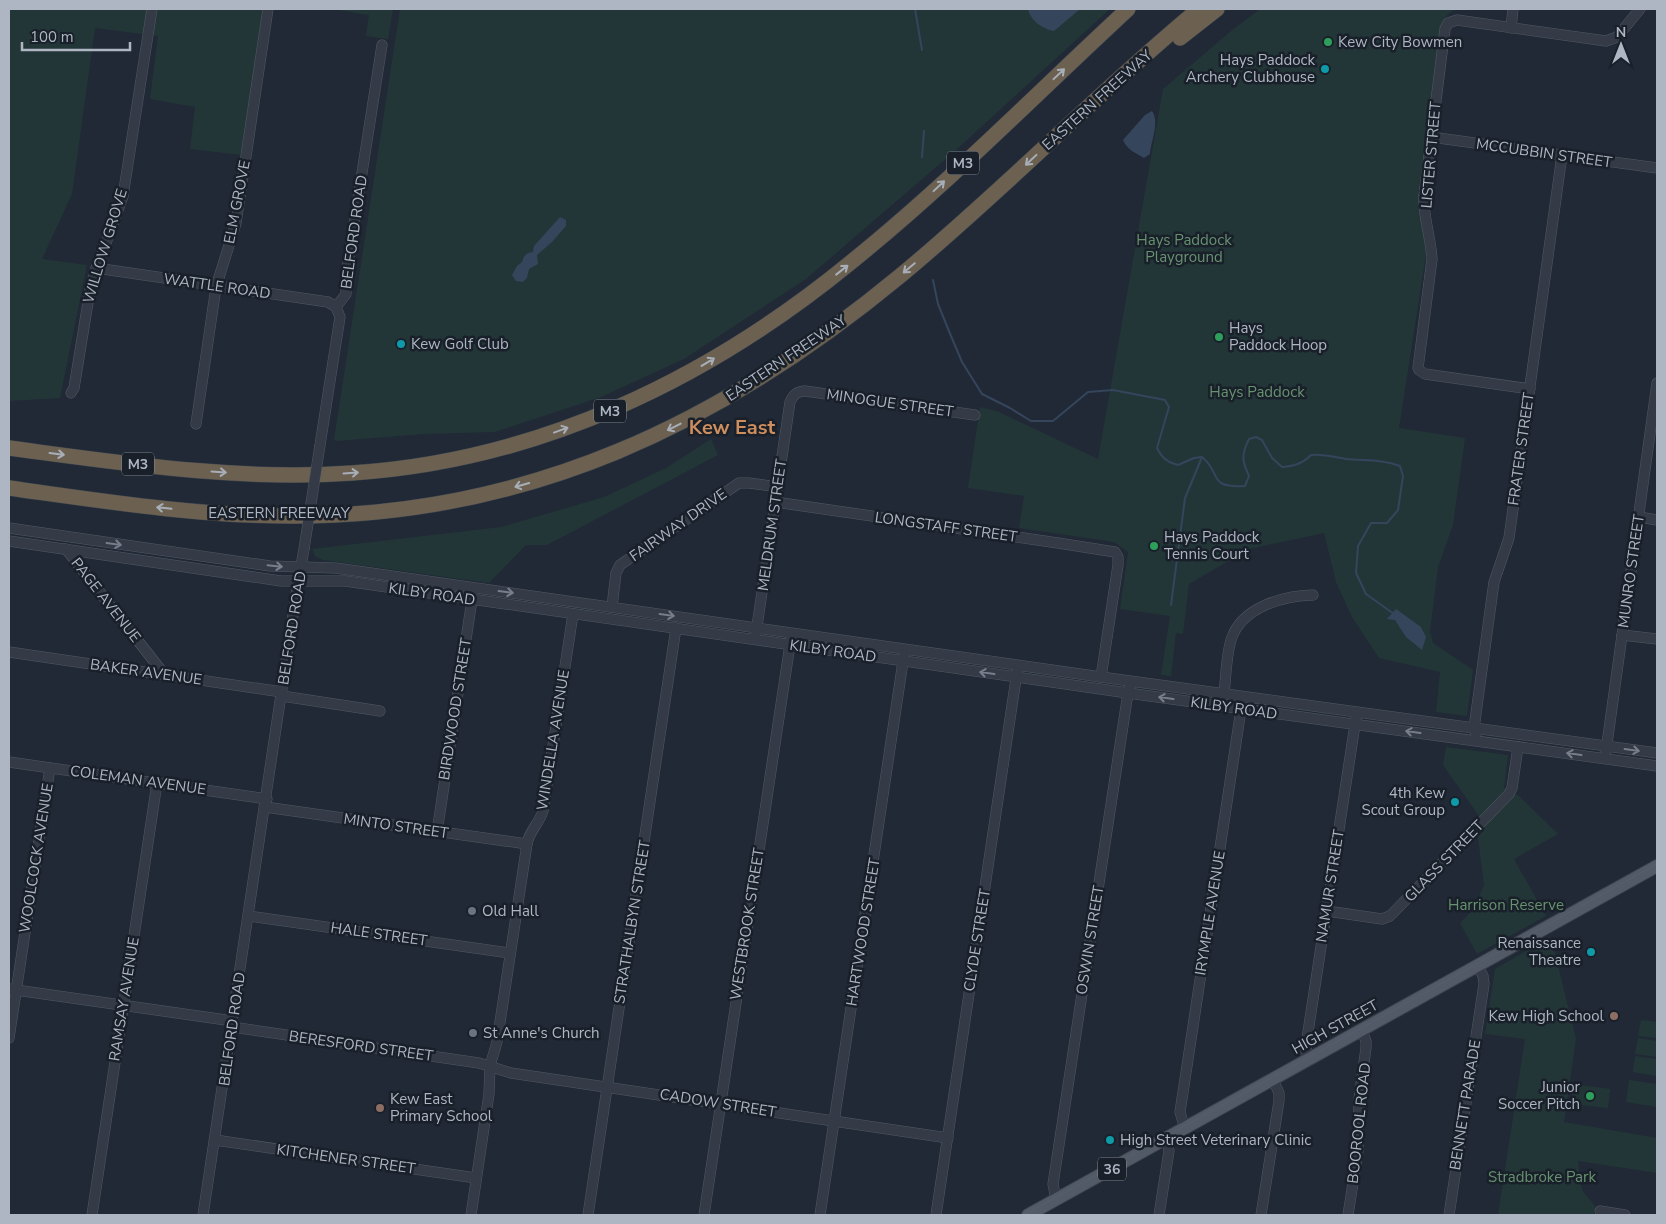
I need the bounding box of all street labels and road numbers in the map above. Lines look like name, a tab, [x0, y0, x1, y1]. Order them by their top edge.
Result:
street label: EASTERN FREEWAY	[1038, 45, 1157, 155]
street label: LISTER STREET	[1416, 101, 1446, 209]
street label: MCCUBBIN STREET	[1475, 134, 1613, 172]
road number: M3	[947, 152, 979, 174]
street label: ELM GROVE	[219, 158, 255, 246]
street label: BELFORD ROAD	[336, 174, 372, 290]
street label: WILLOW GROVE	[78, 186, 132, 306]
street label: WATTLE ROAD	[162, 269, 272, 303]
street label: EASTERN FREEWAY	[722, 310, 851, 406]
street label: MINOGUE STREET	[825, 384, 955, 422]
street label: FRATER STREET	[1503, 391, 1539, 507]
road number: M3	[594, 400, 626, 422]
road number: M3	[122, 452, 154, 476]
street label: MELDRUM STREET	[753, 458, 791, 592]
street label: FAIRWAY DRIVE	[625, 484, 731, 566]
street label: EASTERN FREEWAY	[208, 503, 351, 523]
street label: LONGSTAFF STREET	[874, 507, 1018, 547]
street label: MUNRO STREET	[1613, 513, 1649, 629]
street label: PAGE AVENUE	[67, 553, 145, 647]
street label: BELFORD ROAD	[273, 570, 311, 686]
street label: KILBY ROAD	[387, 578, 477, 610]
street label: KILBY ROAD	[788, 635, 878, 667]
street label: BIRDWOOD STREET	[434, 637, 476, 781]
street label: BAKER AVENUE	[89, 654, 203, 690]
street label: WINDELLA AVENUE	[532, 668, 574, 812]
street label: KILBY ROAD	[1189, 692, 1279, 724]
street label: COLEMAN AVENUE	[69, 761, 207, 799]
street label: WOOLCOCK AVENUE	[14, 782, 58, 934]
street label: MINTO STREET	[342, 809, 450, 843]
street label: GLASS STREET	[1400, 816, 1488, 906]
street label: NAMUR STREET	[1311, 828, 1349, 944]
street label: STRATHALBYN STREET	[609, 839, 655, 1005]
street label: WESTBROOK STREET	[725, 846, 769, 1002]
street label: IRYMPLE AVENUE	[1190, 849, 1230, 977]
street label: HARTWOOD STREET	[841, 856, 885, 1008]
street label: OSWIN STREET	[1071, 884, 1109, 996]
street label: CLYDE STREET	[959, 887, 995, 993]
street label: HALE STREET	[329, 917, 429, 951]
street label: RAMSAY AVENUE	[104, 935, 144, 1063]
street label: BELFORD ROAD	[214, 971, 250, 1087]
street label: HIGH STREET	[1288, 995, 1382, 1059]
street label: BERESFORD STREET	[287, 1026, 435, 1066]
street label: BENNETT PARADE	[1445, 1038, 1485, 1172]
street label: BOOROOL ROAD	[1343, 1062, 1375, 1184]
street label: CADOW STREET	[658, 1084, 778, 1122]
street label: KITCHENER STREET	[275, 1139, 417, 1179]
road number: 36	[1098, 1158, 1126, 1180]

